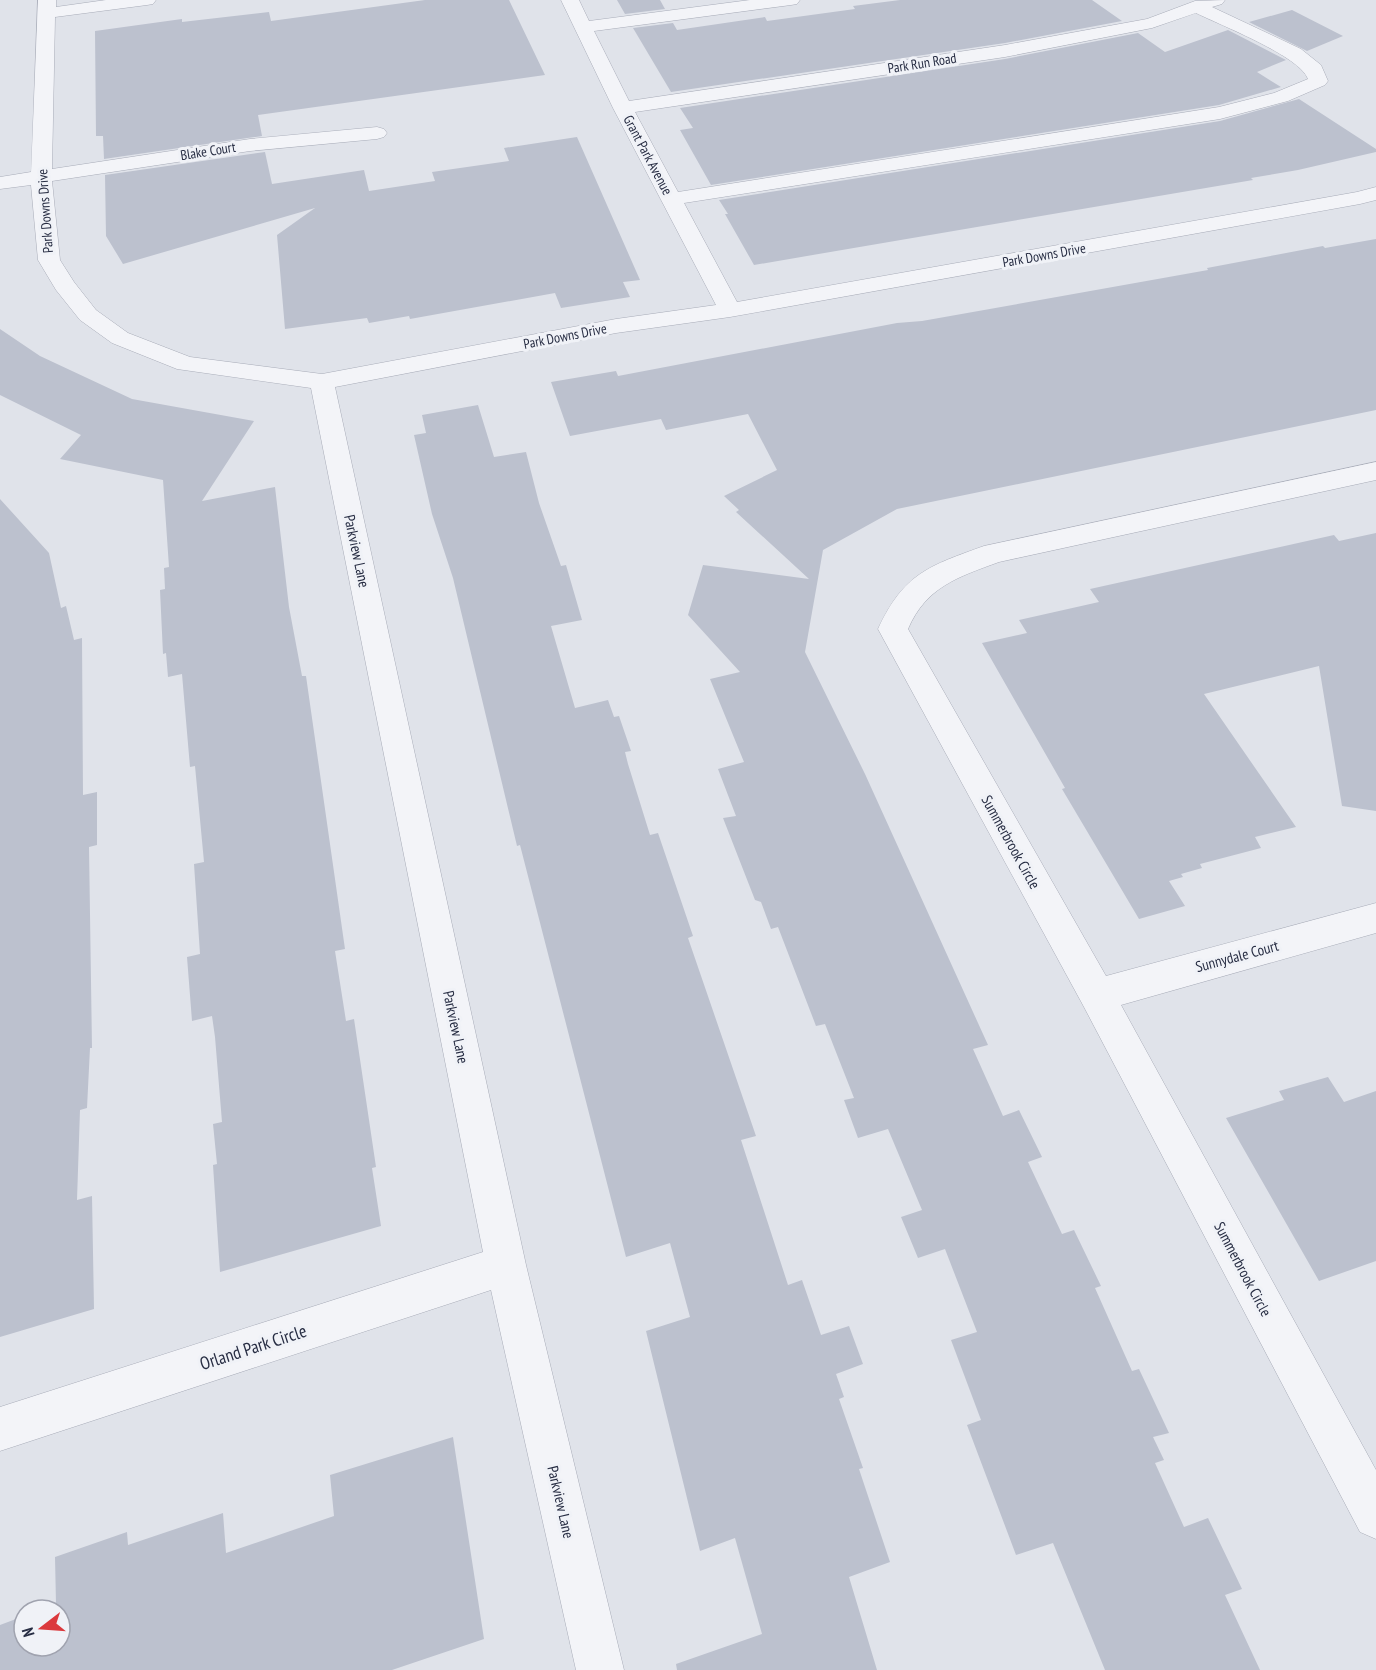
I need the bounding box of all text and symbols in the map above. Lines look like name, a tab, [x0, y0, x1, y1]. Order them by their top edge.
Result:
street label: Park Run Road	[886, 49, 958, 77]
street label: Grant Park Avenue	[619, 112, 677, 198]
street label: Blake Court	[179, 138, 237, 164]
street label: Park Downs Drive	[33, 168, 57, 254]
street label: Park Downs Drive	[1001, 239, 1087, 271]
street label: Park Downs Drive	[522, 319, 608, 353]
street label: Parkview Lane	[340, 513, 374, 589]
street label: Summerbrook Circle	[977, 792, 1045, 892]
street label: Sunnydale Court	[1193, 936, 1281, 976]
street label: Parkview Lane	[439, 989, 473, 1065]
street label: Summerbrook Circle	[1210, 1219, 1276, 1319]
street label: Orland Park Circle	[197, 1319, 309, 1375]
street label: Parkview Lane	[543, 1464, 579, 1540]
north arrow	[12, 1598, 72, 1658]
text: N	[17, 1625, 38, 1639]

